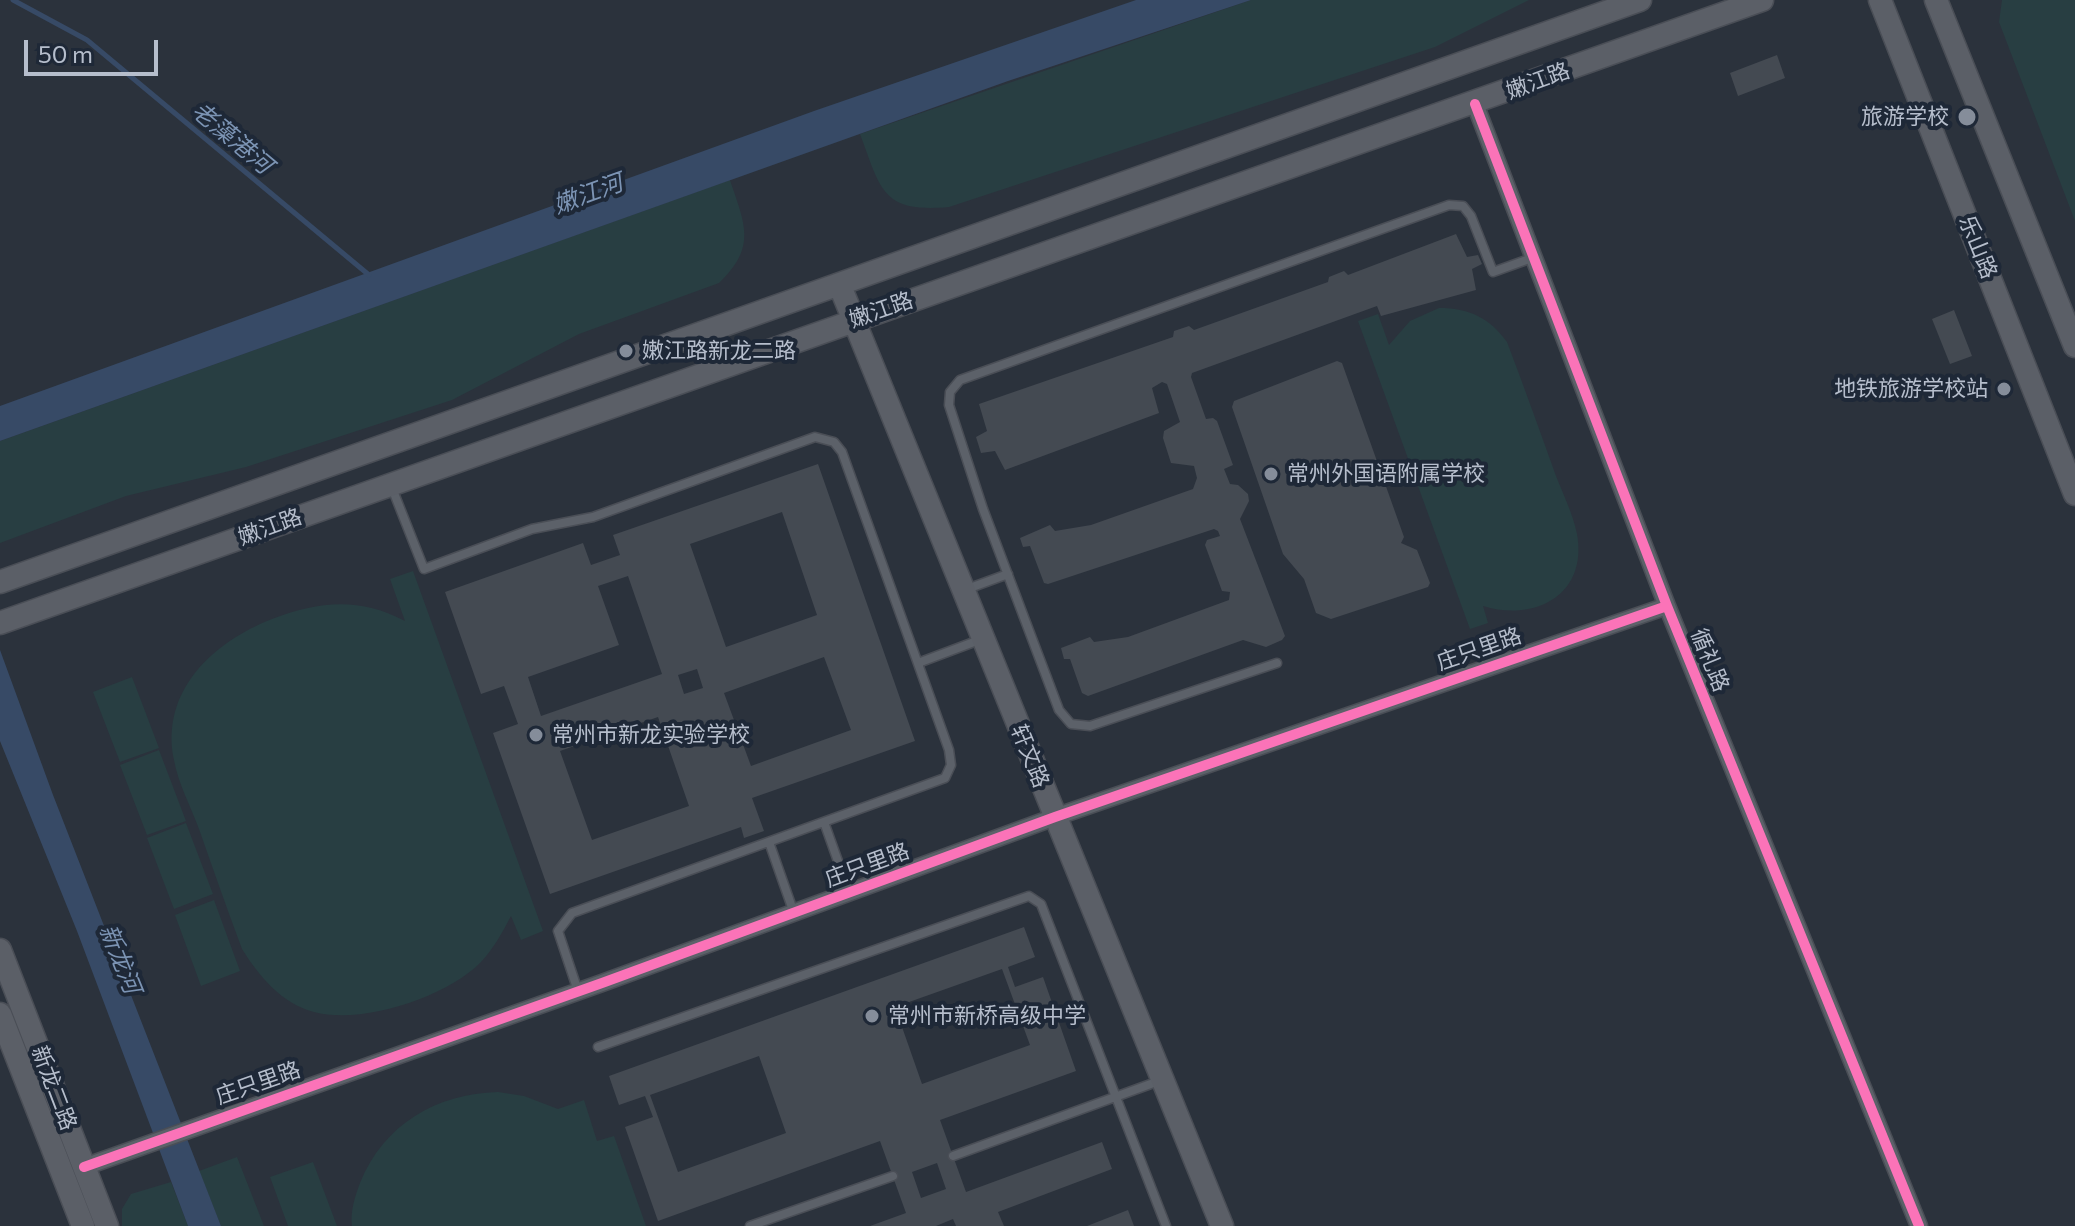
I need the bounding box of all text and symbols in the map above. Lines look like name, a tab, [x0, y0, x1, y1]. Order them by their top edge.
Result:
scale bar	[28, 24, 162, 74]
text: 50 m	[38, 39, 93, 68]
street label: 嫩江路	[1502, 57, 1574, 105]
water label: 老藻港河	[186, 96, 278, 180]
place label: 旅游学校	[1861, 104, 1949, 130]
marker: 旅游学校	[1956, 106, 1978, 128]
water label: 嫩江河	[549, 168, 627, 220]
street label: 乐山路	[1953, 211, 2003, 283]
street label: 嫩江路	[846, 287, 916, 333]
place label: 嫩江路新龙二路	[642, 338, 796, 364]
marker: 嫩江路新龙二路	[617, 342, 635, 360]
place label: 地铁旅游学校站	[1834, 376, 1988, 402]
marker: 地铁旅游学校站	[1995, 380, 2013, 398]
place label: 常州外国语附属学校	[1287, 461, 1485, 487]
marker: 常州外国语附属学校	[1262, 465, 1280, 483]
street label: 嫩江路	[234, 503, 306, 551]
street label: 庄只里路	[1433, 622, 1525, 676]
street label: 循礼路	[1685, 624, 1735, 696]
street label: 轩文路	[1005, 720, 1055, 792]
place label: 常州市新龙实验学校	[552, 722, 750, 748]
marker: 常州市新龙实验学校	[527, 726, 545, 744]
street label: 庄只里路	[821, 838, 913, 892]
water label: 新龙河	[93, 920, 147, 998]
place label: 常州市新桥高级中学	[888, 1003, 1086, 1029]
marker: 常州市新桥高级中学	[863, 1007, 881, 1025]
street label: 新龙二路	[26, 1042, 82, 1134]
street label: 庄只里路	[212, 1056, 304, 1110]

